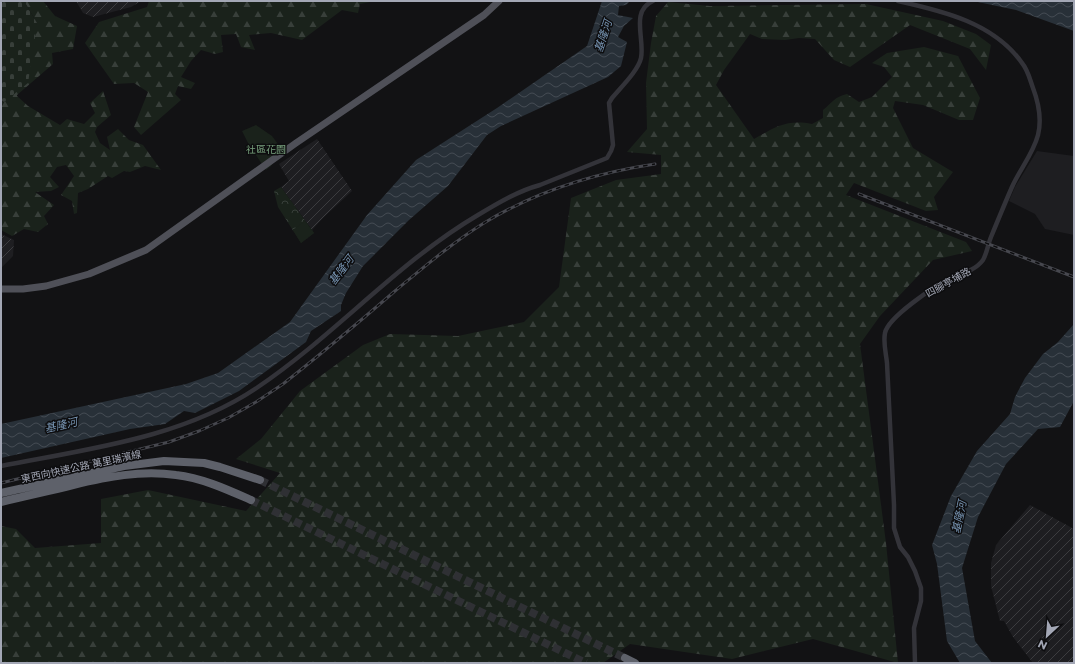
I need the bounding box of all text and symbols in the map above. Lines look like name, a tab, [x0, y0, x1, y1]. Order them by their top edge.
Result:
water label: 基隆河	[591, 16, 615, 54]
park label: 社區花園	[246, 143, 286, 156]
water label: 基隆河	[325, 251, 358, 287]
street label: 四腳亭埔路	[923, 265, 973, 300]
water label: 基隆河	[43, 414, 81, 436]
street label: 東西向快速公路 萬里瑞濱線	[20, 447, 142, 486]
water label: 基隆河	[949, 497, 970, 535]
north arrow	[1027, 616, 1067, 656]
text: N	[1036, 637, 1050, 653]

